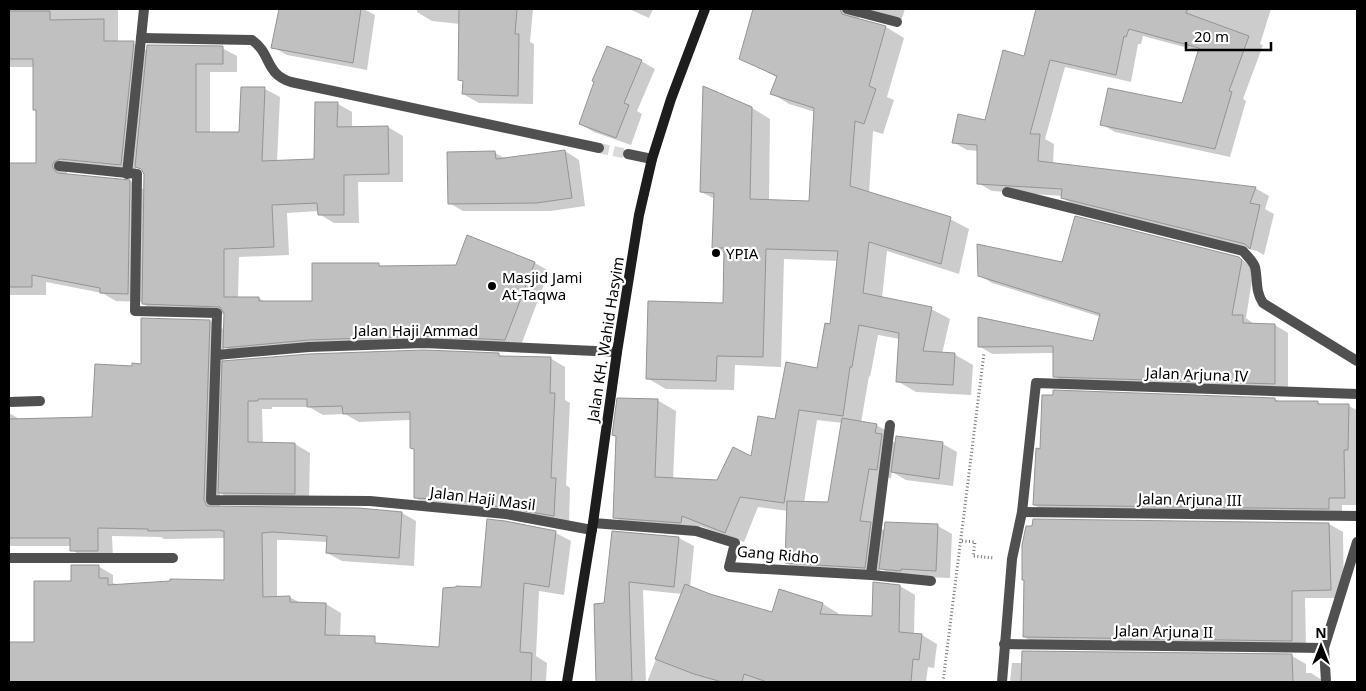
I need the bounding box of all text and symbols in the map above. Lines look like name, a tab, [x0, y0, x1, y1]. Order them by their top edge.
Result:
scale bar	[1186, 20, 1271, 52]
text: 20 m	[1194, 26, 1229, 46]
place label: YPIA	[726, 243, 759, 263]
marker: YPIA	[710, 247, 722, 259]
street label: Jalan KH. Wahid Hasyim	[582, 255, 628, 425]
place label: Masjid Jami At-Taqwa	[502, 267, 582, 304]
marker: Masjid Jami At-Taqwa	[486, 280, 498, 292]
street label: Jalan Haji Ammad	[352, 320, 478, 340]
street label: Jalan Arjuna IV	[1143, 362, 1249, 386]
street label: Jalan Haji Masil	[427, 481, 537, 514]
street label: Jalan Arjuna III	[1136, 488, 1242, 510]
street label: Gang Ridho	[736, 540, 820, 568]
street label: Jalan Arjuna II	[1113, 620, 1213, 642]
north arrow	[1296, 621, 1346, 671]
text: N	[1315, 623, 1327, 642]

